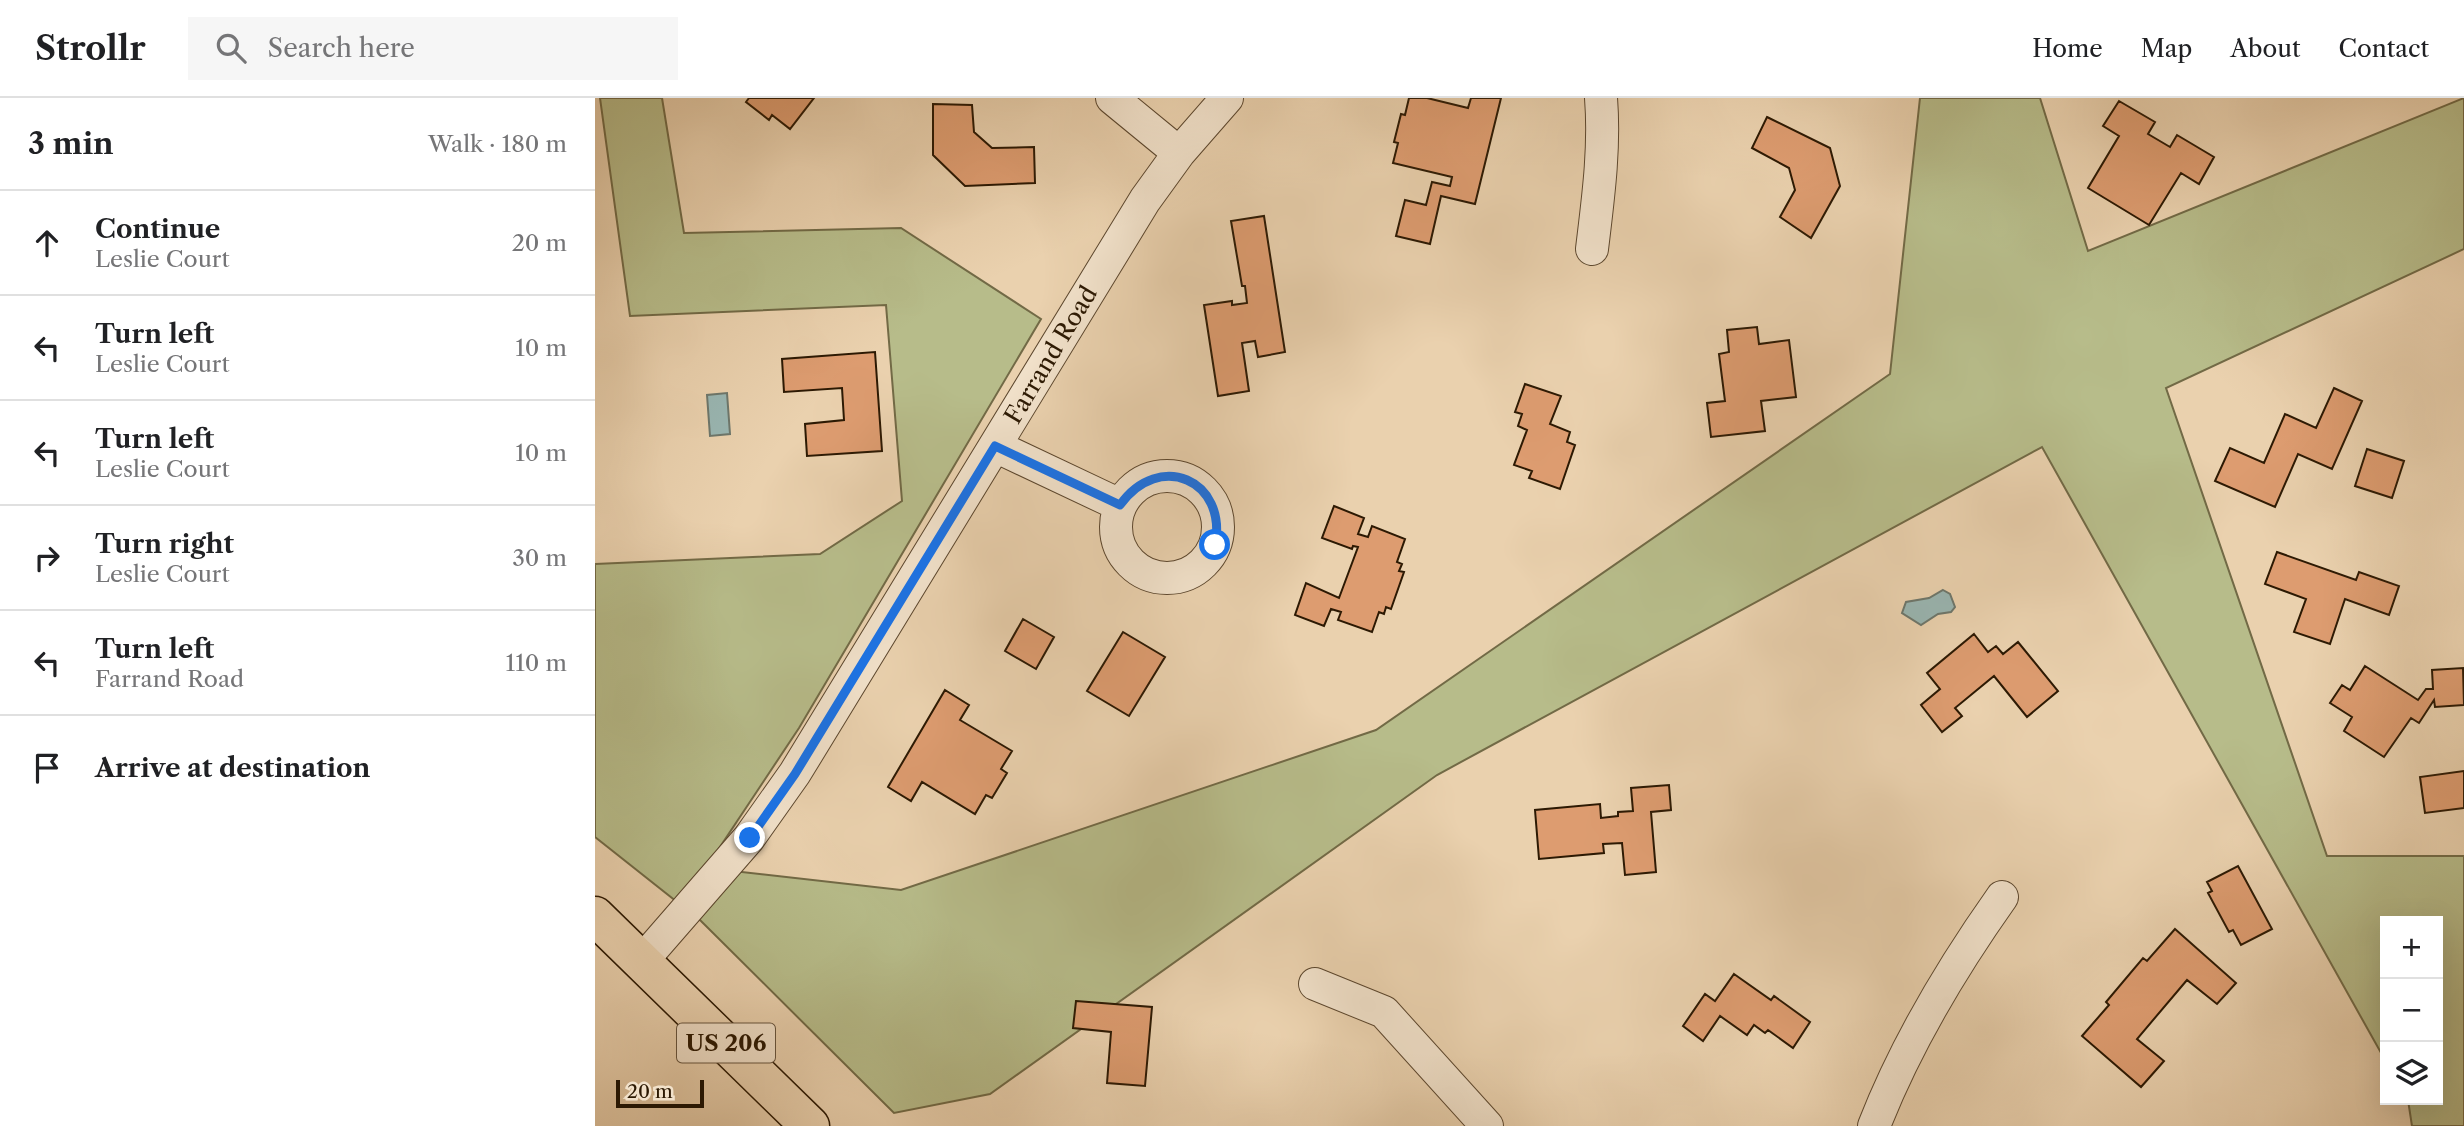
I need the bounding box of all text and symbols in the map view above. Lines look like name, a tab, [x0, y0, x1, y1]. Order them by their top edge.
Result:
search box	[188, 17, 678, 80]
text: Strollr	[35, 28, 146, 69]
icon: search	[212, 29, 250, 67]
text: Search here	[268, 32, 415, 64]
text: Home	[2032, 34, 2103, 63]
text: Map	[2141, 34, 2192, 63]
text: About	[2230, 34, 2301, 63]
text: Contact	[2339, 34, 2429, 63]
text: 3 min	[28, 125, 114, 162]
text: Walk · 180 m	[428, 130, 567, 158]
text: Continue	[95, 213, 220, 245]
icon: ahead	[28, 224, 66, 262]
text: 20 m	[512, 229, 567, 257]
text: Leslie Court	[95, 245, 230, 273]
street label: Farrand Road	[998, 280, 1103, 429]
text: Turn left	[95, 318, 214, 350]
icon: left	[28, 329, 66, 367]
text: 10 m	[515, 334, 567, 362]
text: Leslie Court	[95, 350, 230, 378]
text: Turn left	[95, 423, 214, 455]
icon: left	[28, 434, 66, 472]
text: 10 m	[515, 439, 567, 467]
text: Leslie Court	[95, 455, 230, 483]
text: Turn right	[95, 528, 234, 560]
route start	[1199, 529, 1230, 560]
icon: right	[28, 539, 66, 577]
text: 30 m	[512, 544, 567, 572]
text: Leslie Court	[95, 560, 230, 588]
text: Turn left	[95, 633, 214, 665]
icon: left	[28, 644, 66, 682]
text: 110 m	[506, 649, 567, 677]
text: Farrand Road	[95, 665, 244, 693]
icon: arrive	[28, 749, 66, 787]
text: Arrive at destination	[95, 752, 370, 784]
route end	[734, 822, 765, 853]
map controls	[2380, 916, 2443, 1105]
button: +	[2380, 916, 2443, 979]
button: −	[2380, 979, 2443, 1042]
road number: US 206	[677, 1024, 775, 1062]
button: layers	[2380, 1042, 2443, 1105]
scale bar	[616, 1077, 703, 1109]
text: 20 m	[627, 1080, 673, 1103]

